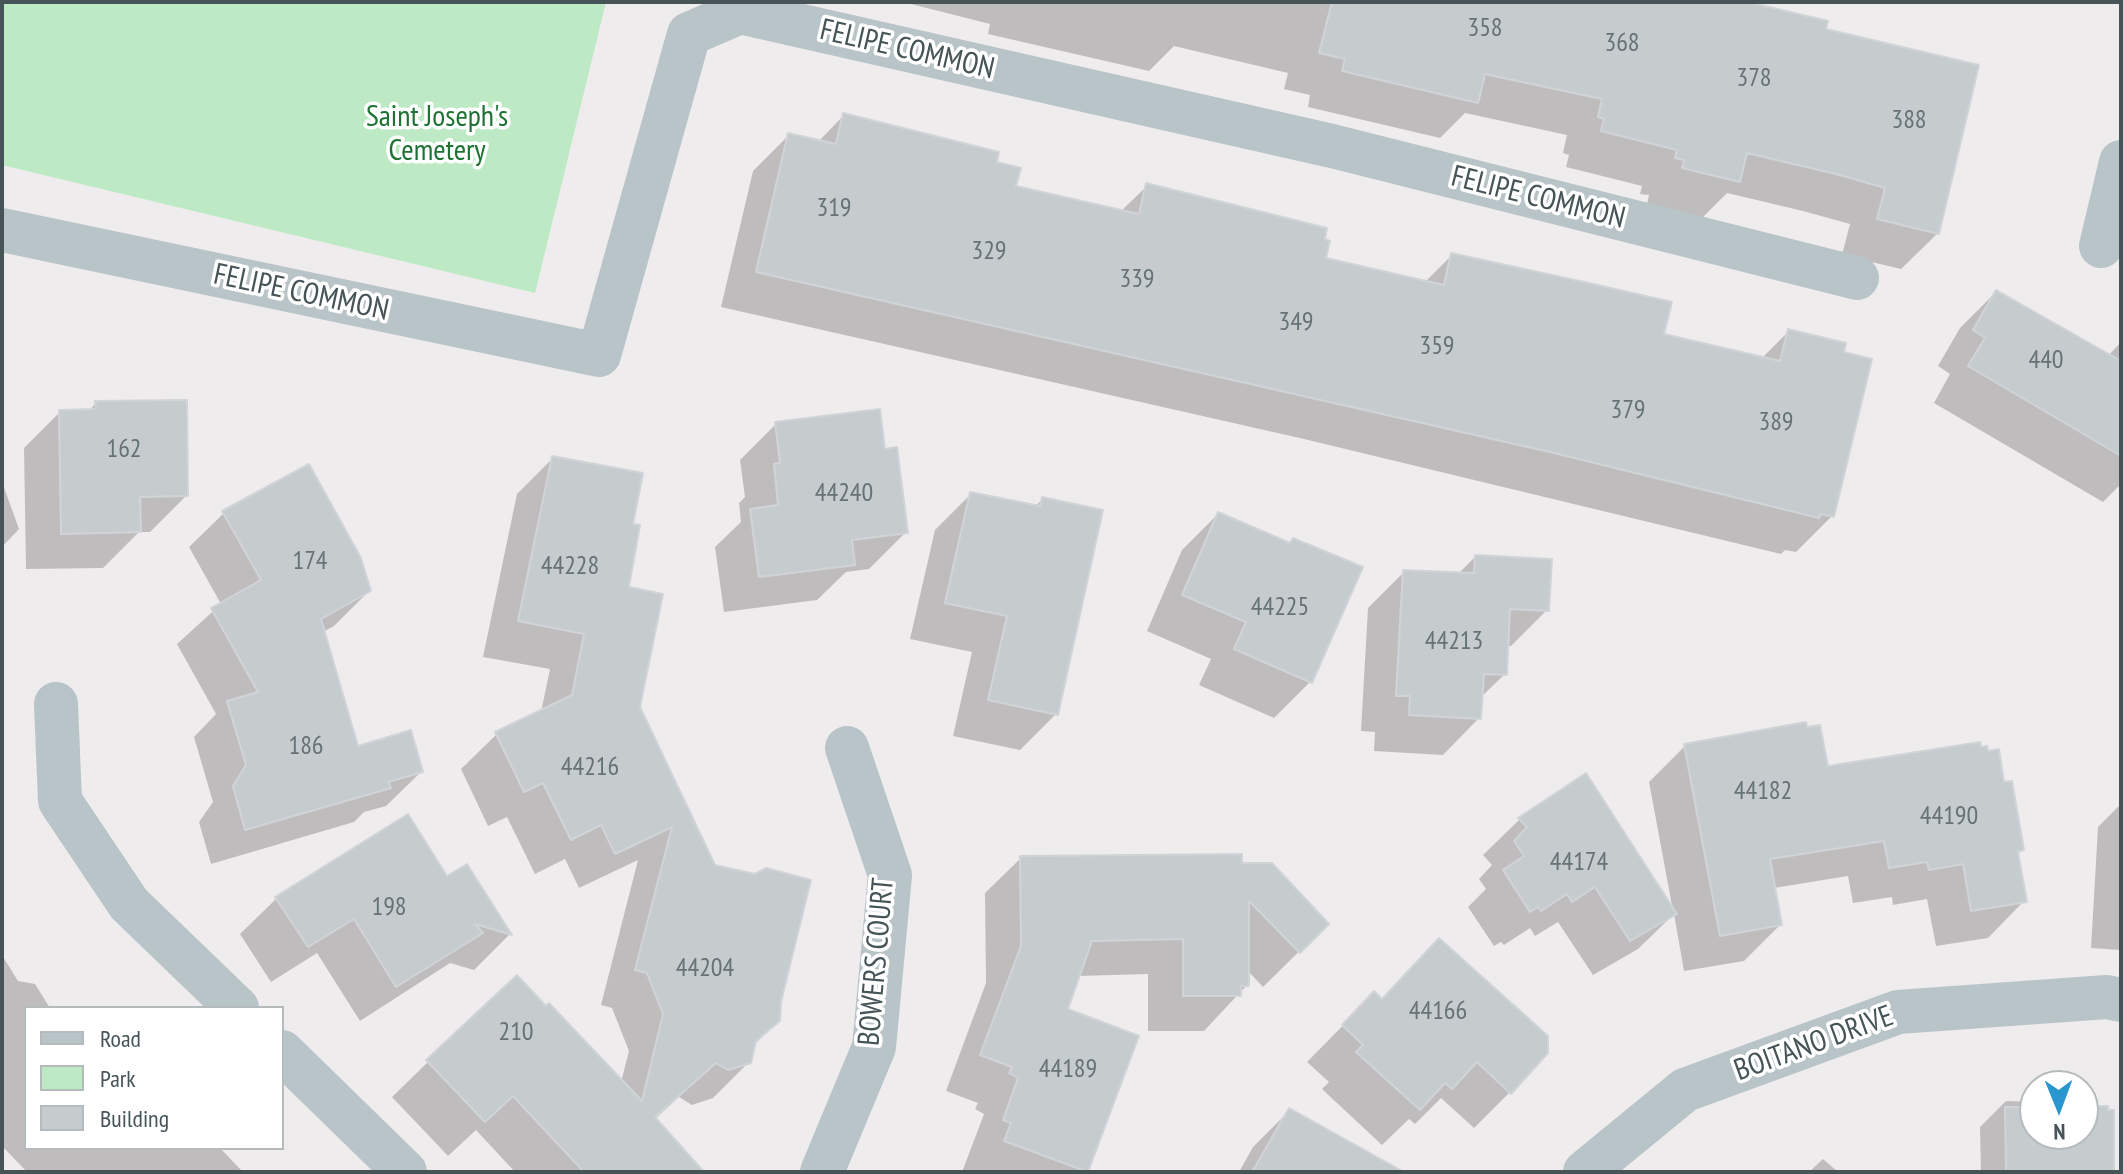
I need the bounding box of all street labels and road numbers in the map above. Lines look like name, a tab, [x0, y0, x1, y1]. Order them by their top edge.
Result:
street label: FELIPE COMMON	[816, 12, 998, 88]
street label: FELIPE COMMON	[1447, 159, 1629, 237]
street label: FELIPE COMMON	[210, 257, 392, 329]
street label: BOWERS COURT	[852, 877, 902, 1047]
street label: BOITANO DRIVE	[1730, 999, 1898, 1089]

